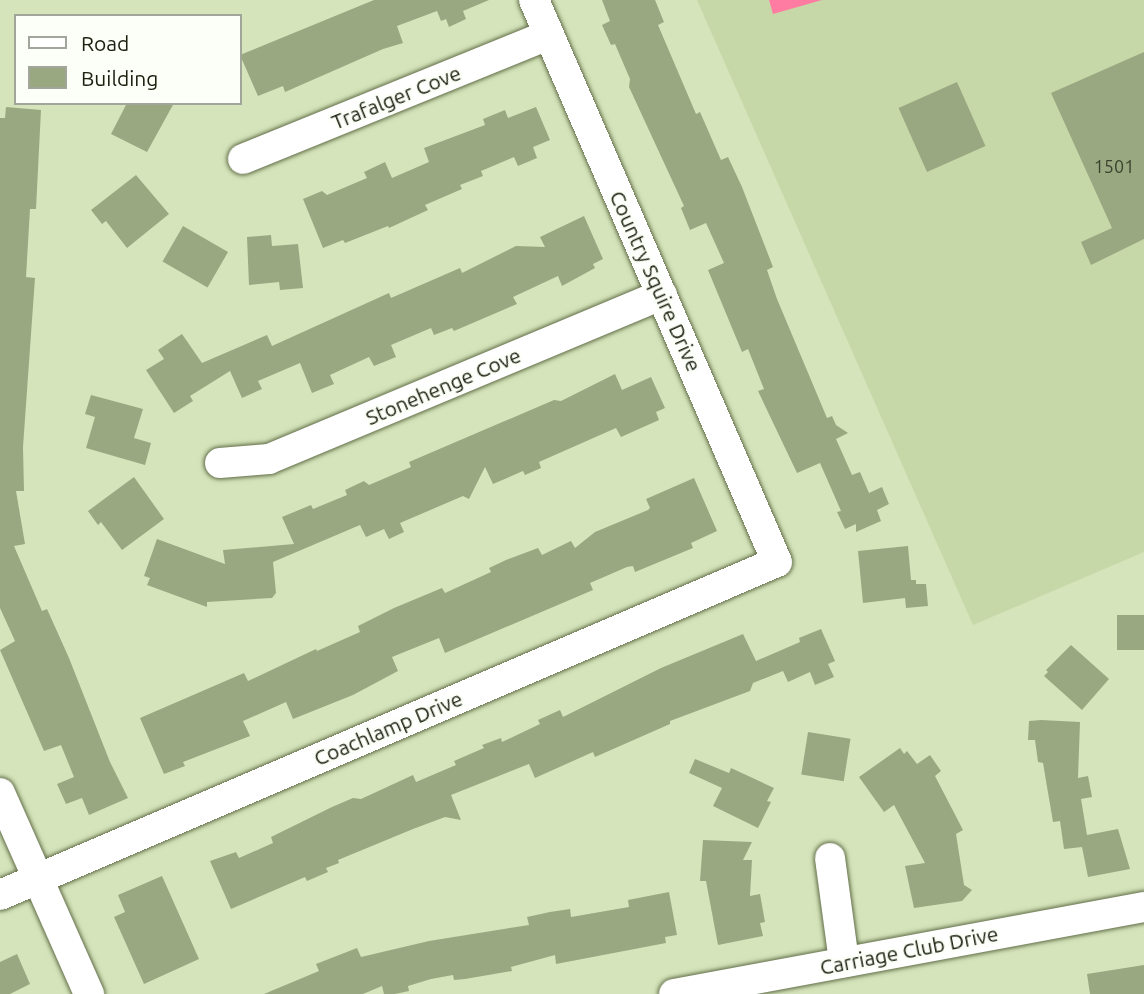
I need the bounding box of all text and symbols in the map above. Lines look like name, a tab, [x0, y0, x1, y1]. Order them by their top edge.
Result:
legend	[14, 14, 242, 105]
text: Road	[81, 31, 129, 55]
street label: Trafalger Cove	[328, 60, 464, 134]
text: Building	[81, 66, 158, 90]
house number: 1501	[1094, 155, 1134, 177]
street label: Country Squire Drive	[605, 187, 707, 375]
street label: Stonehenge Cove	[362, 342, 524, 430]
street label: Coachlamp Drive	[310, 685, 466, 771]
street label: Carriage Club Drive	[818, 920, 1000, 980]

